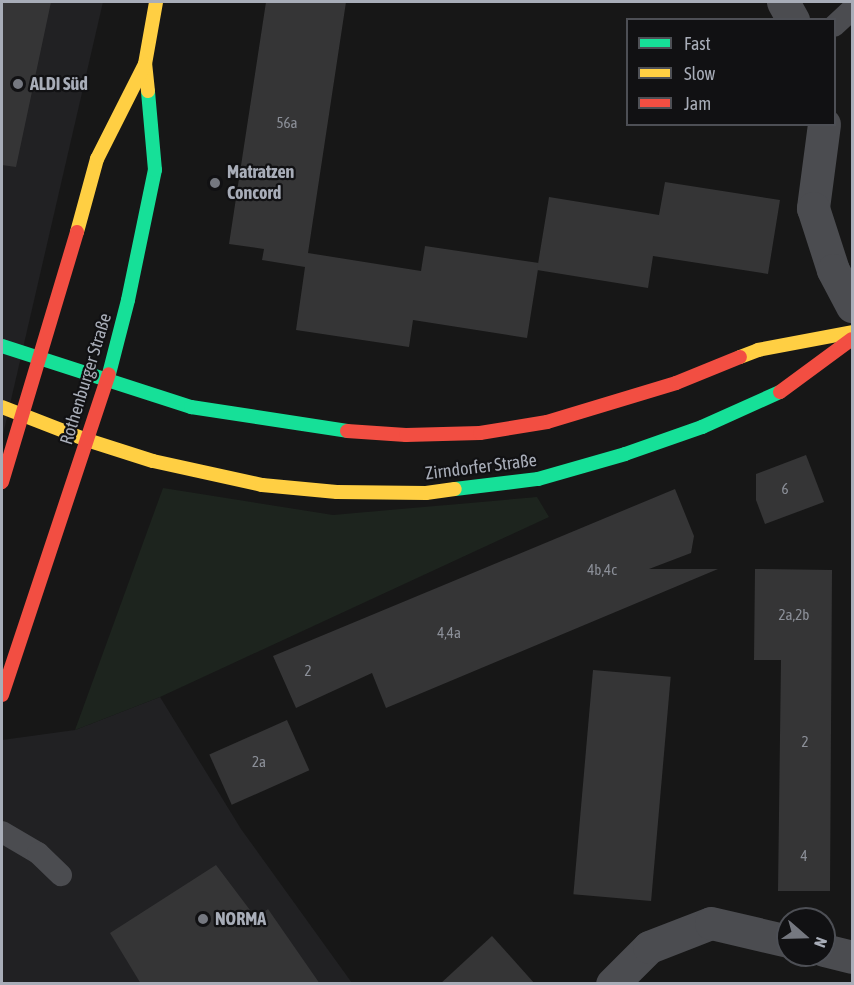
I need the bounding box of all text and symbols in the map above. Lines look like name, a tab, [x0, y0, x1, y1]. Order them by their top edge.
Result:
legend	[626, 18, 836, 126]
text: Fast	[684, 33, 711, 54]
text: Slow	[684, 63, 715, 84]
place label: ALDI Süd	[30, 73, 88, 95]
marker: ALDI Süd	[11, 77, 25, 91]
text: Jam	[684, 93, 711, 114]
house number: 56a	[276, 114, 298, 132]
place label: Matratzen Concord	[227, 162, 294, 204]
marker: Matratzen Concord	[208, 176, 222, 190]
street label: Rothenburger Straße	[56, 311, 116, 447]
street label: Zirndorfer Straße	[424, 449, 538, 485]
house number: 6	[781, 480, 789, 498]
house number: 4b,4c	[587, 561, 617, 579]
house number: 2a,2b	[779, 606, 809, 624]
house number: 4,4a	[437, 624, 461, 642]
house number: 2	[304, 662, 312, 680]
house number: 2	[801, 733, 809, 751]
house number: 2a	[252, 753, 266, 771]
house number: 4	[800, 847, 808, 865]
north arrow	[776, 907, 836, 967]
place label: NORMA	[215, 908, 266, 930]
marker: NORMA	[196, 912, 210, 926]
text: N	[811, 935, 831, 950]

